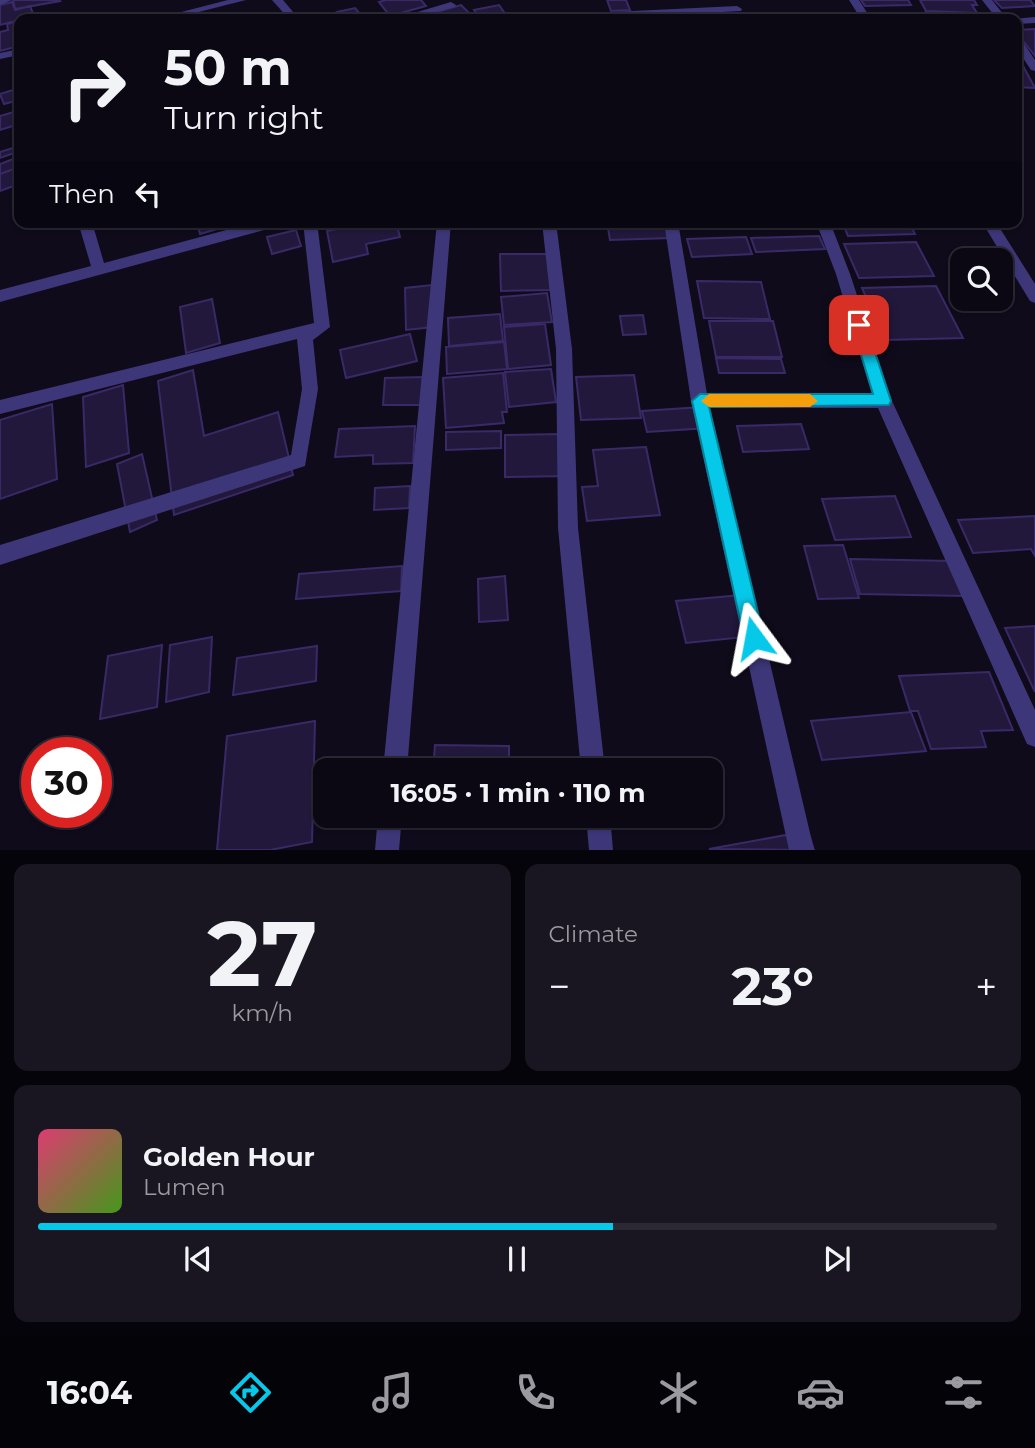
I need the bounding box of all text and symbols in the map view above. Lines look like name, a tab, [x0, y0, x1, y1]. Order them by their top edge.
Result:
text: 50 m	[164, 38, 292, 97]
icon: right	[49, 42, 140, 133]
text: Turn right	[164, 98, 324, 137]
icon: left	[129, 175, 167, 213]
text: Then	[49, 178, 115, 210]
map controls	[950, 248, 1013, 311]
button: search	[950, 248, 1013, 311]
pin	[829, 295, 889, 355]
icon: arrive	[840, 306, 878, 344]
position arrow	[717, 601, 791, 675]
speed limit sign: 30	[21, 737, 112, 828]
text: 16:05 · 1 min · 110 m	[390, 777, 646, 809]
text: 27	[207, 898, 317, 1009]
text: Climate	[549, 920, 638, 948]
text: 23°	[732, 955, 814, 1018]
text: −	[549, 963, 570, 1010]
text: +	[975, 963, 997, 1010]
text: km/h	[232, 999, 293, 1027]
text: Golden Hour	[143, 1141, 315, 1173]
text: Lumen	[143, 1173, 226, 1201]
icon: previous	[179, 1240, 217, 1278]
icon: pause	[498, 1240, 536, 1278]
icon: next	[818, 1240, 856, 1278]
icon: directions	[226, 1368, 275, 1417]
icon: music	[368, 1368, 417, 1417]
icon: phone	[511, 1368, 560, 1417]
icon: climate	[654, 1368, 703, 1417]
icon: car	[796, 1368, 845, 1417]
icon: filters	[939, 1368, 988, 1417]
text: 16:04	[47, 1373, 132, 1412]

